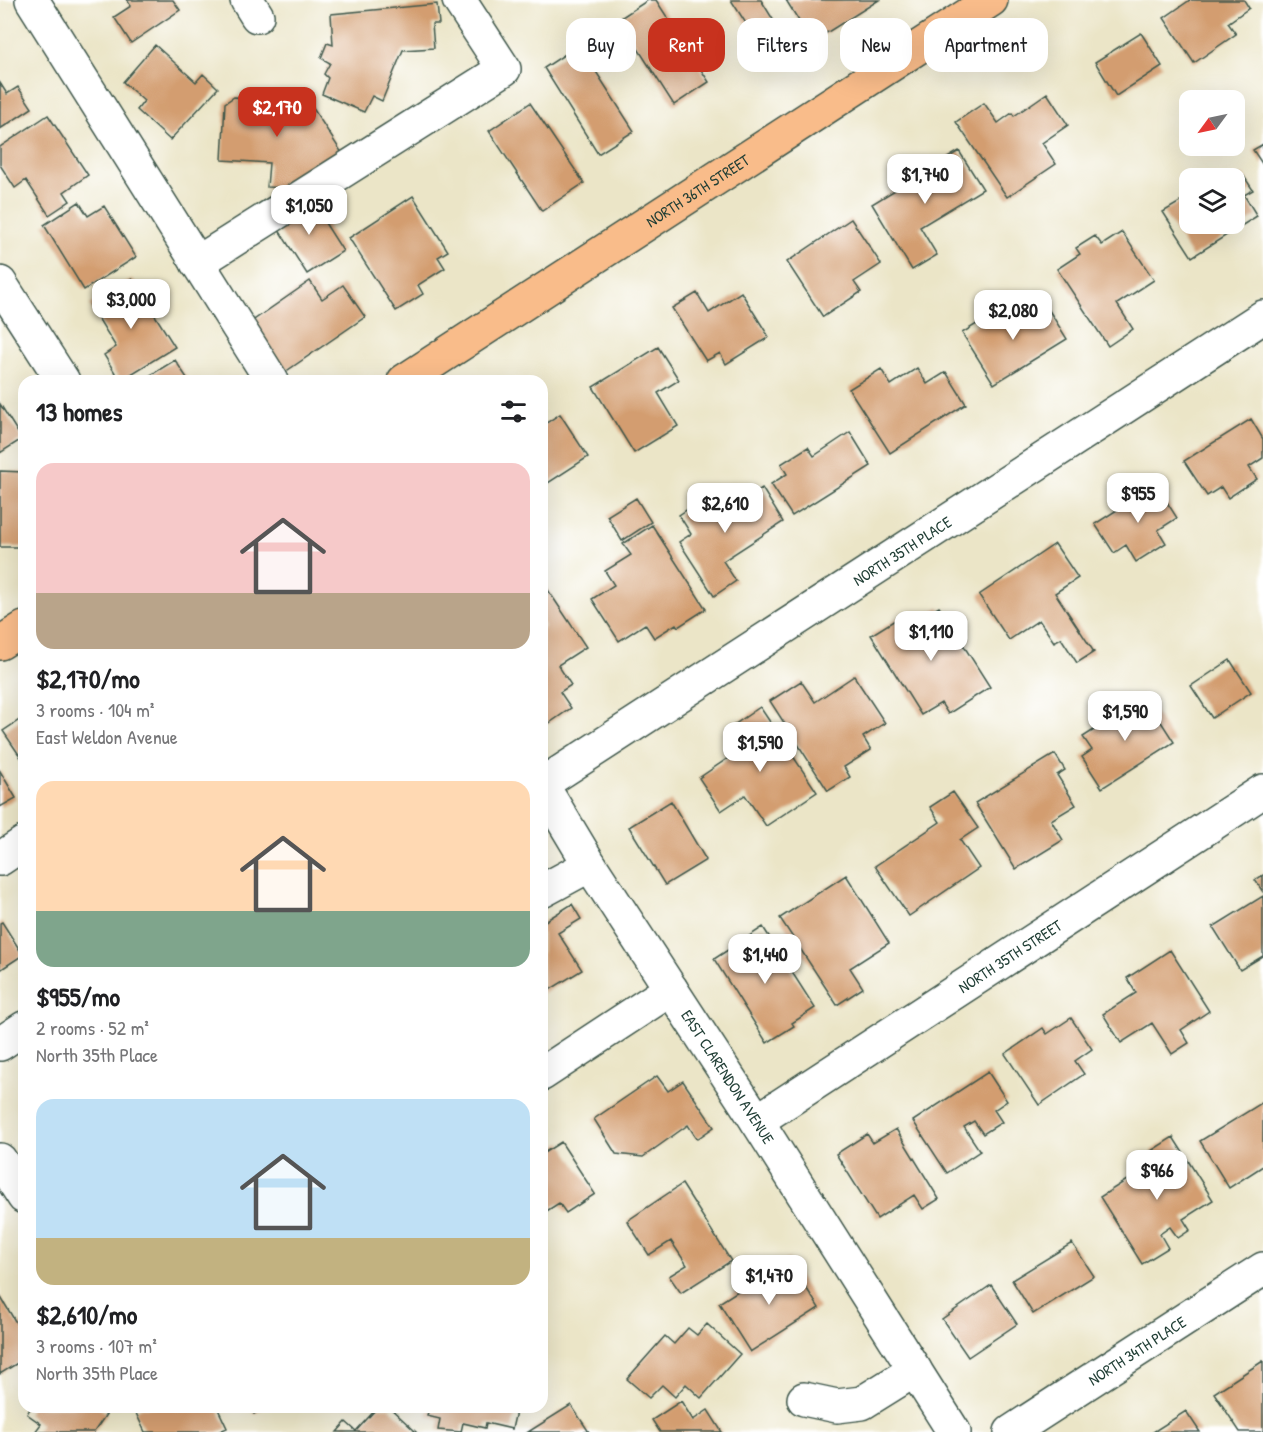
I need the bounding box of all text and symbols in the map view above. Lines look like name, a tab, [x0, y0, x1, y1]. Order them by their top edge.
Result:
chip: Buy	[566, 18, 636, 72]
chip: Rent	[648, 18, 725, 72]
chip: Filters	[737, 18, 828, 72]
chip: New	[840, 18, 912, 72]
chip: Apartment	[924, 18, 1048, 72]
pin: $2,170	[228, 87, 326, 138]
north arrow	[1179, 90, 1245, 156]
map controls	[1179, 90, 1245, 234]
text: $2,170	[252, 93, 302, 120]
street label: NORTH 36TH STREET	[642, 148, 754, 232]
pin: $1,740	[876, 154, 974, 205]
text: $1,740	[901, 160, 949, 187]
button: layers	[1179, 168, 1245, 234]
pin: $1,050	[260, 185, 358, 236]
text: $1,050	[285, 191, 333, 218]
pin: $3,000	[82, 279, 180, 330]
text: $3,000	[106, 285, 156, 312]
pin: $2,080	[964, 290, 1062, 341]
text: $2,080	[988, 296, 1038, 323]
text: 13 homes	[36, 394, 123, 429]
icon: filters	[497, 395, 530, 428]
pin: $955	[1102, 473, 1174, 524]
text: $955	[1121, 479, 1155, 506]
pin: $2,610	[676, 483, 774, 534]
text: $2,610	[701, 489, 749, 516]
icon: home	[229, 502, 337, 610]
street label: NORTH 35TH PLACE	[849, 511, 956, 591]
pin: $1,110	[882, 611, 980, 662]
text: $1,110	[909, 617, 953, 644]
text: $2,170/mo	[36, 661, 140, 696]
pin: $1,590	[1076, 691, 1174, 742]
text: 3 rooms · 104 m²	[36, 696, 154, 723]
text: $1,590	[1102, 697, 1148, 724]
pin: $1,590	[711, 722, 809, 773]
text: East Weldon Avenue	[36, 723, 178, 750]
text: $1,590	[737, 728, 783, 755]
icon: home	[229, 820, 337, 928]
street label: NORTH 35TH STREET	[954, 914, 1067, 998]
pin: $1,440	[716, 934, 814, 985]
text: $1,440	[742, 940, 788, 967]
text: $955/mo	[36, 979, 120, 1014]
street label: EAST CLARENDON AVENUE	[676, 1005, 780, 1148]
text: 2 rooms · 52 m²	[36, 1014, 149, 1041]
text: North 35th Place	[36, 1041, 158, 1068]
icon: home	[229, 1138, 337, 1246]
pin: $966	[1121, 1150, 1193, 1201]
text: $966	[1140, 1156, 1174, 1183]
pin: $1,470	[720, 1255, 818, 1306]
text: $1,470	[745, 1261, 793, 1288]
text: $2,610/mo	[36, 1297, 137, 1332]
street label: NORTH 34TH PLACE	[1084, 1311, 1190, 1390]
text: 3 rooms · 107 m²	[36, 1332, 157, 1359]
text: North 35th Place	[36, 1359, 158, 1386]

